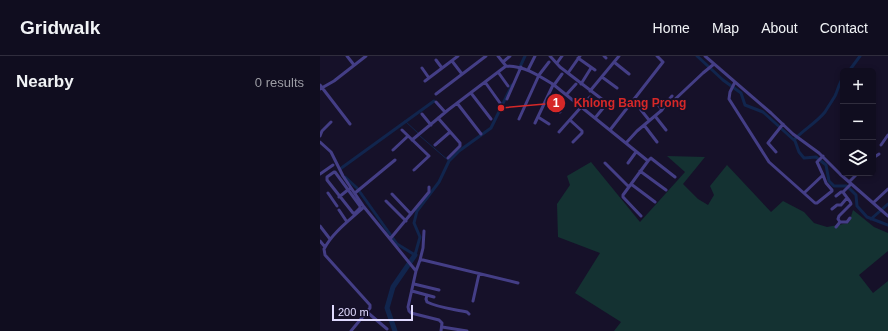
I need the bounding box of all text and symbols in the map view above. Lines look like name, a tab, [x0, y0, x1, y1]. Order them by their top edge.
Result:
text: Gridwalk	[20, 17, 100, 38]
text: Home	[653, 20, 690, 36]
text: Map	[712, 20, 739, 36]
text: About	[761, 20, 798, 36]
text: Contact	[820, 20, 868, 36]
map controls	[840, 68, 876, 176]
button: +	[840, 68, 876, 104]
text: Nearby	[16, 72, 74, 91]
text: 0 results	[255, 75, 304, 90]
callout: Khlong Bang Prong	[546, 91, 695, 115]
text: 1	[553, 96, 560, 110]
text: Khlong Bang Prong	[574, 96, 686, 110]
button: −	[840, 104, 876, 140]
button: layers	[840, 140, 876, 176]
scale bar	[332, 303, 413, 322]
text: 200 m	[338, 306, 369, 318]

